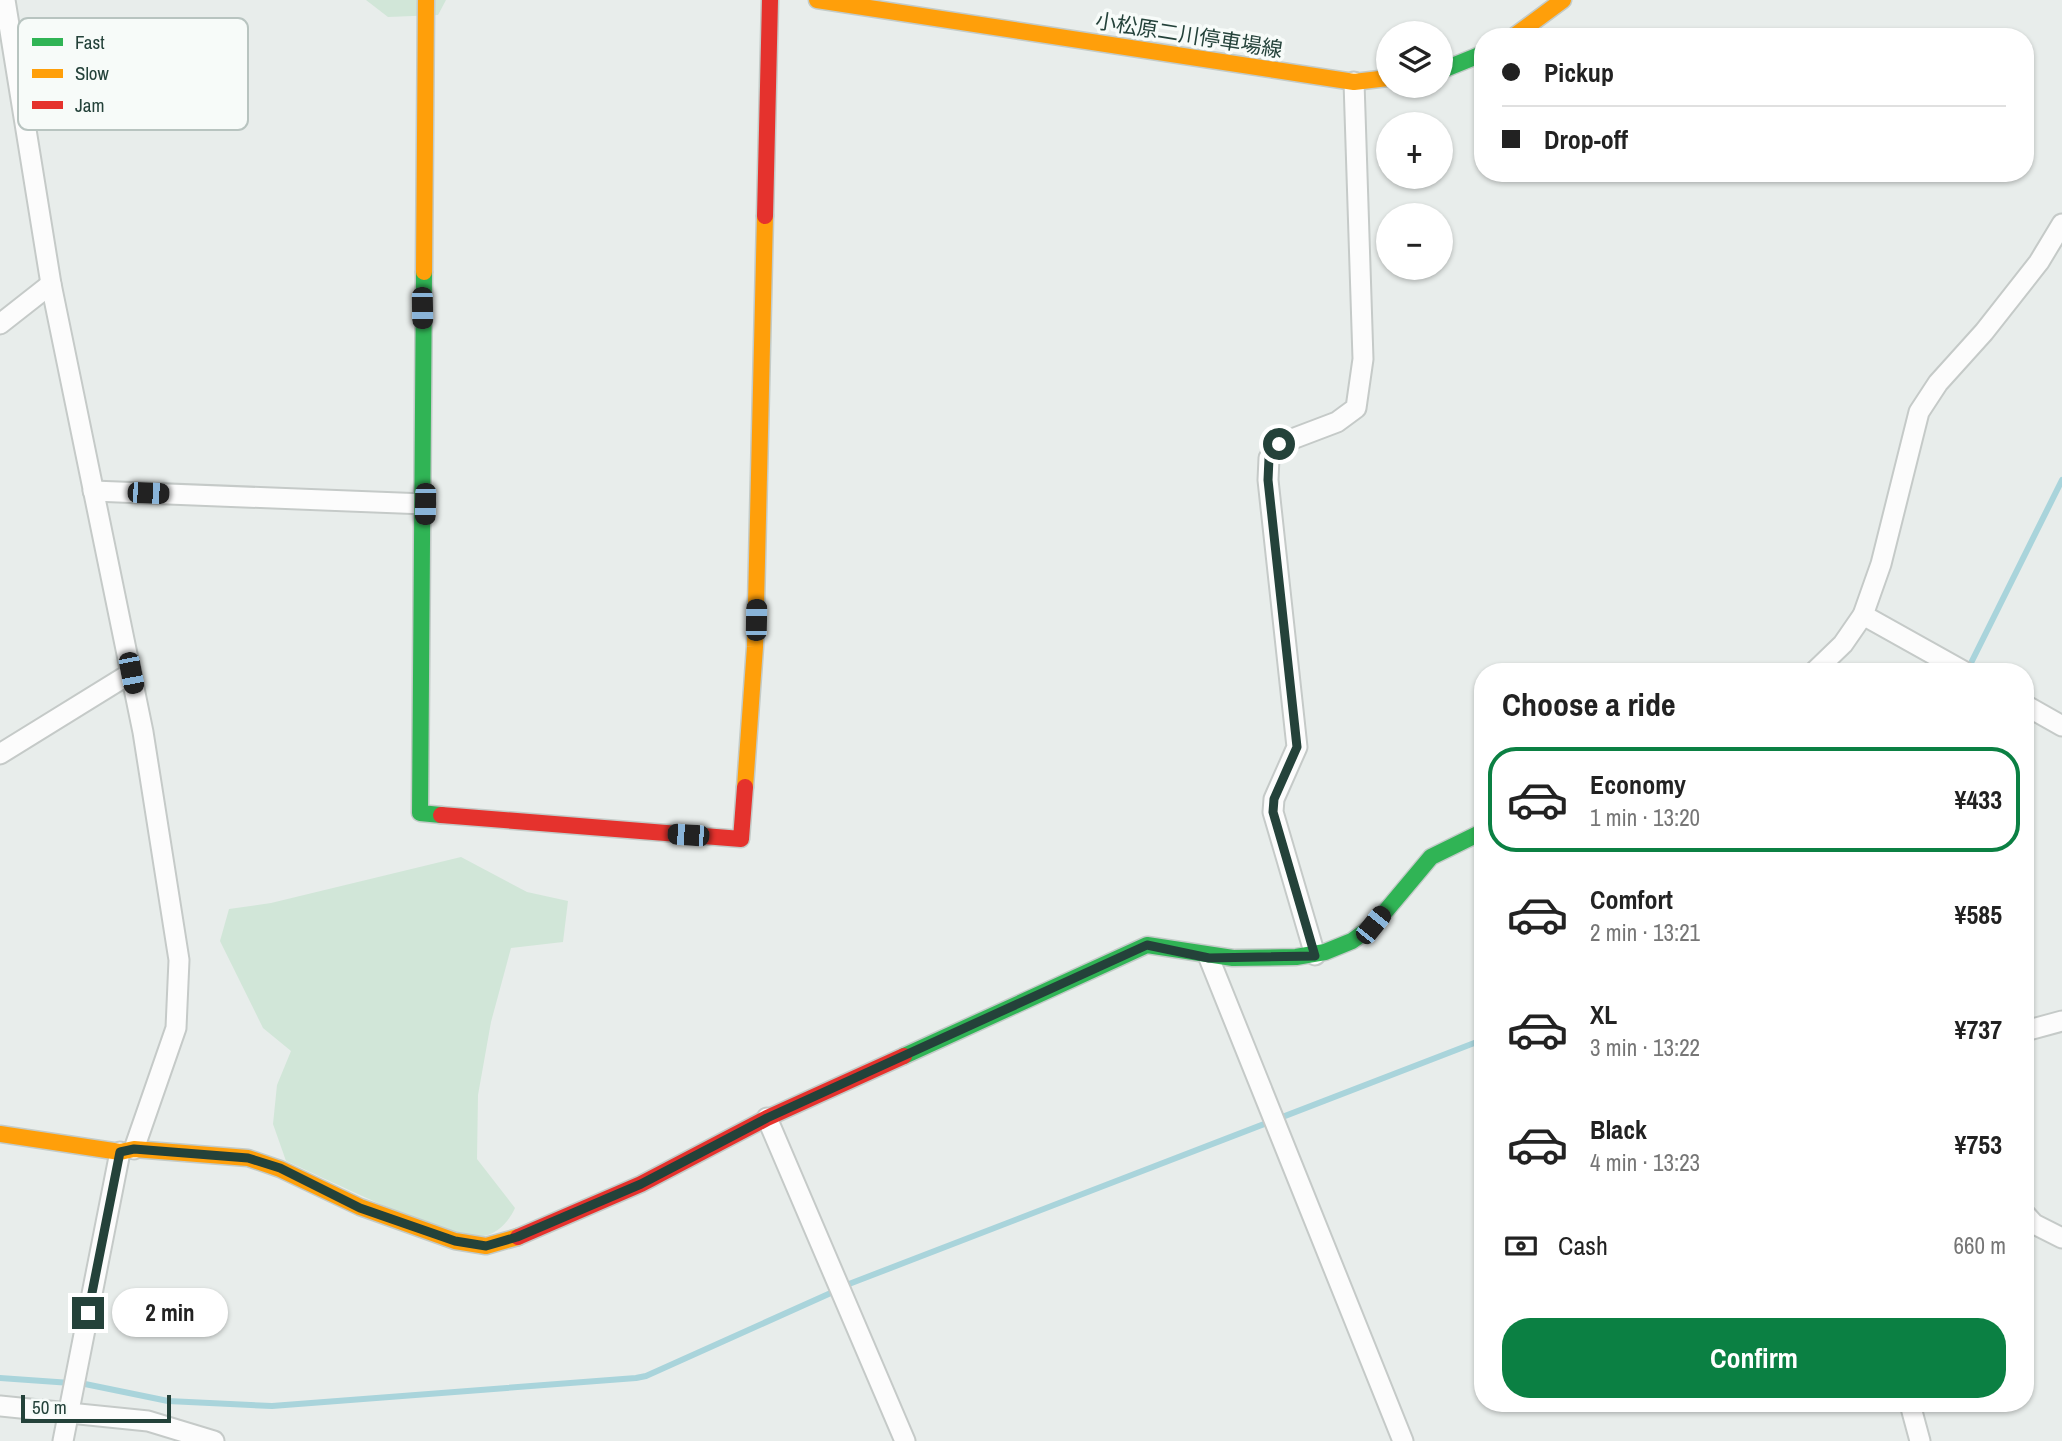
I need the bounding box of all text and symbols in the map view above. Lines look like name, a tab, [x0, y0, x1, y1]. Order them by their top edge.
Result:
street label: 小松原二川停車場線	[1093, 6, 1285, 64]
legend	[18, 18, 248, 130]
map controls	[1376, 21, 1453, 280]
button: layers	[1376, 21, 1453, 98]
text: Fast	[75, 29, 105, 55]
text: Pickup	[1544, 55, 1614, 90]
text: Slow	[75, 60, 110, 86]
text: Jam	[75, 92, 104, 118]
button: +	[1376, 112, 1453, 189]
text: Drop-off	[1544, 122, 1628, 157]
button: −	[1376, 203, 1453, 280]
car	[412, 287, 433, 329]
route start	[1263, 428, 1295, 460]
car	[127, 482, 170, 504]
car	[415, 483, 436, 525]
car	[746, 599, 767, 641]
car	[117, 650, 146, 696]
text: Choose a ride	[1502, 683, 1676, 726]
text: Economy	[1590, 767, 1686, 802]
icon: car	[1506, 768, 1569, 831]
text: ¥433	[1955, 782, 2002, 817]
text: 1 min · 13:20	[1590, 802, 1700, 833]
car	[667, 823, 710, 847]
text: Comfort	[1590, 882, 1673, 917]
icon: car	[1506, 883, 1569, 946]
text: ¥585	[1955, 897, 2002, 932]
car	[1352, 902, 1395, 948]
text: 2 min · 13:21	[1590, 917, 1700, 948]
text: XL	[1590, 997, 1617, 1032]
icon: car	[1506, 998, 1569, 1061]
text: ¥737	[1955, 1012, 2002, 1047]
text: 3 min · 13:22	[1590, 1032, 1700, 1063]
text: Black	[1590, 1112, 1647, 1147]
icon: car	[1506, 1113, 1569, 1176]
text: ¥753	[1955, 1127, 2002, 1162]
text: 4 min · 13:23	[1590, 1147, 1700, 1178]
icon: cash	[1502, 1227, 1540, 1265]
text: Cash	[1558, 1228, 1608, 1263]
text: 660 m	[1954, 1230, 2006, 1261]
callout: 2 min	[112, 1288, 228, 1338]
route end	[72, 1297, 104, 1329]
text: 2 min	[145, 1297, 195, 1328]
button: Confirm	[1502, 1318, 2006, 1398]
scale bar	[21, 1392, 172, 1424]
text: 50 m	[32, 1394, 67, 1420]

